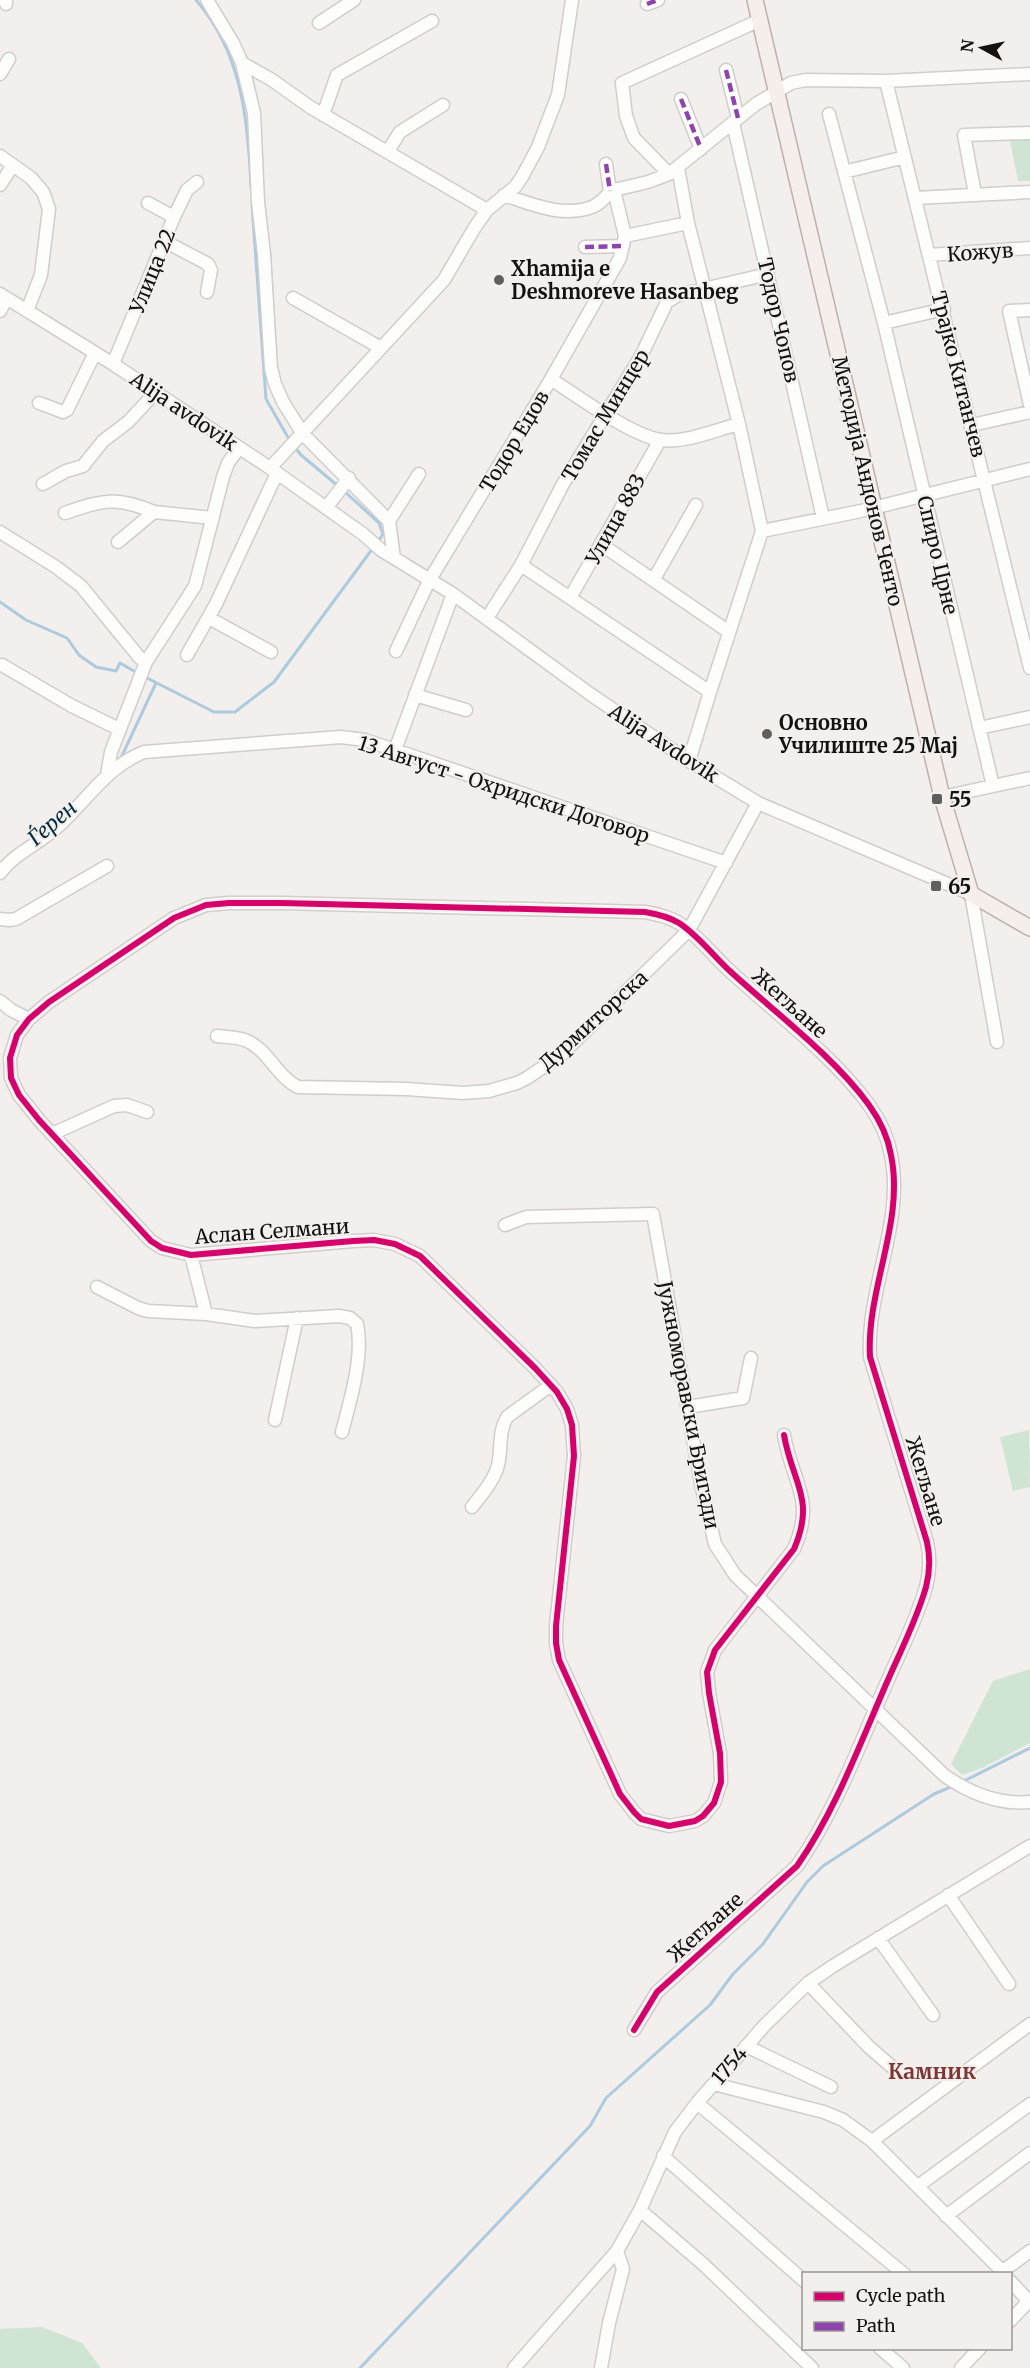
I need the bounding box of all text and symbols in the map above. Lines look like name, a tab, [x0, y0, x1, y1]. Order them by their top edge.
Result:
north arrow	[952, 18, 1012, 78]
text: N	[956, 38, 978, 54]
street label: Улица 22	[123, 225, 180, 318]
street label: Кожув	[946, 237, 1014, 267]
street label: Тодор Чопов	[753, 255, 806, 385]
place label: Xhamija e Deshmoreve Hasanbeg	[511, 256, 739, 304]
marker: Xhamija e Deshmoreve Hasanbeg	[492, 273, 506, 287]
street label: Трајко Китанчев	[926, 288, 992, 460]
street label: Томас Минцер	[556, 344, 654, 486]
street label: Методија Андонов Ченто	[827, 354, 909, 609]
street label: Alija avdovik	[125, 365, 243, 456]
street label: Тодор Еџов	[474, 385, 554, 496]
street label: Улица 883	[579, 469, 650, 570]
street label: Спиро Црне	[912, 493, 964, 617]
street label: Alija Avdovik	[603, 698, 724, 788]
place label: Основно Училиште 25 Мај	[778, 710, 958, 758]
marker: Основно Училиште 25 Мај	[760, 727, 774, 741]
street label: 13 Август - Охридски Договор	[355, 730, 653, 848]
place label: 55	[949, 787, 972, 812]
marker: 55	[930, 792, 944, 806]
water label: Ѓерен	[21, 794, 82, 852]
place label: 65	[948, 874, 971, 899]
marker: 65	[929, 879, 943, 893]
street label: Жегљане	[747, 963, 833, 1043]
street label: Дурмиторска	[534, 964, 653, 1075]
street label: Аслан Селмани	[193, 1213, 350, 1249]
street label: Јужноморавски Бригади	[652, 1278, 725, 1531]
street label: Жегљане	[901, 1433, 951, 1529]
street label: Жегљане	[662, 1887, 748, 1967]
street label: 1754	[706, 2041, 752, 2089]
district label: Камник	[888, 2058, 976, 2085]
legend	[802, 2272, 1012, 2350]
text: Cycle path	[856, 2284, 946, 2307]
text: Path	[856, 2314, 896, 2337]

